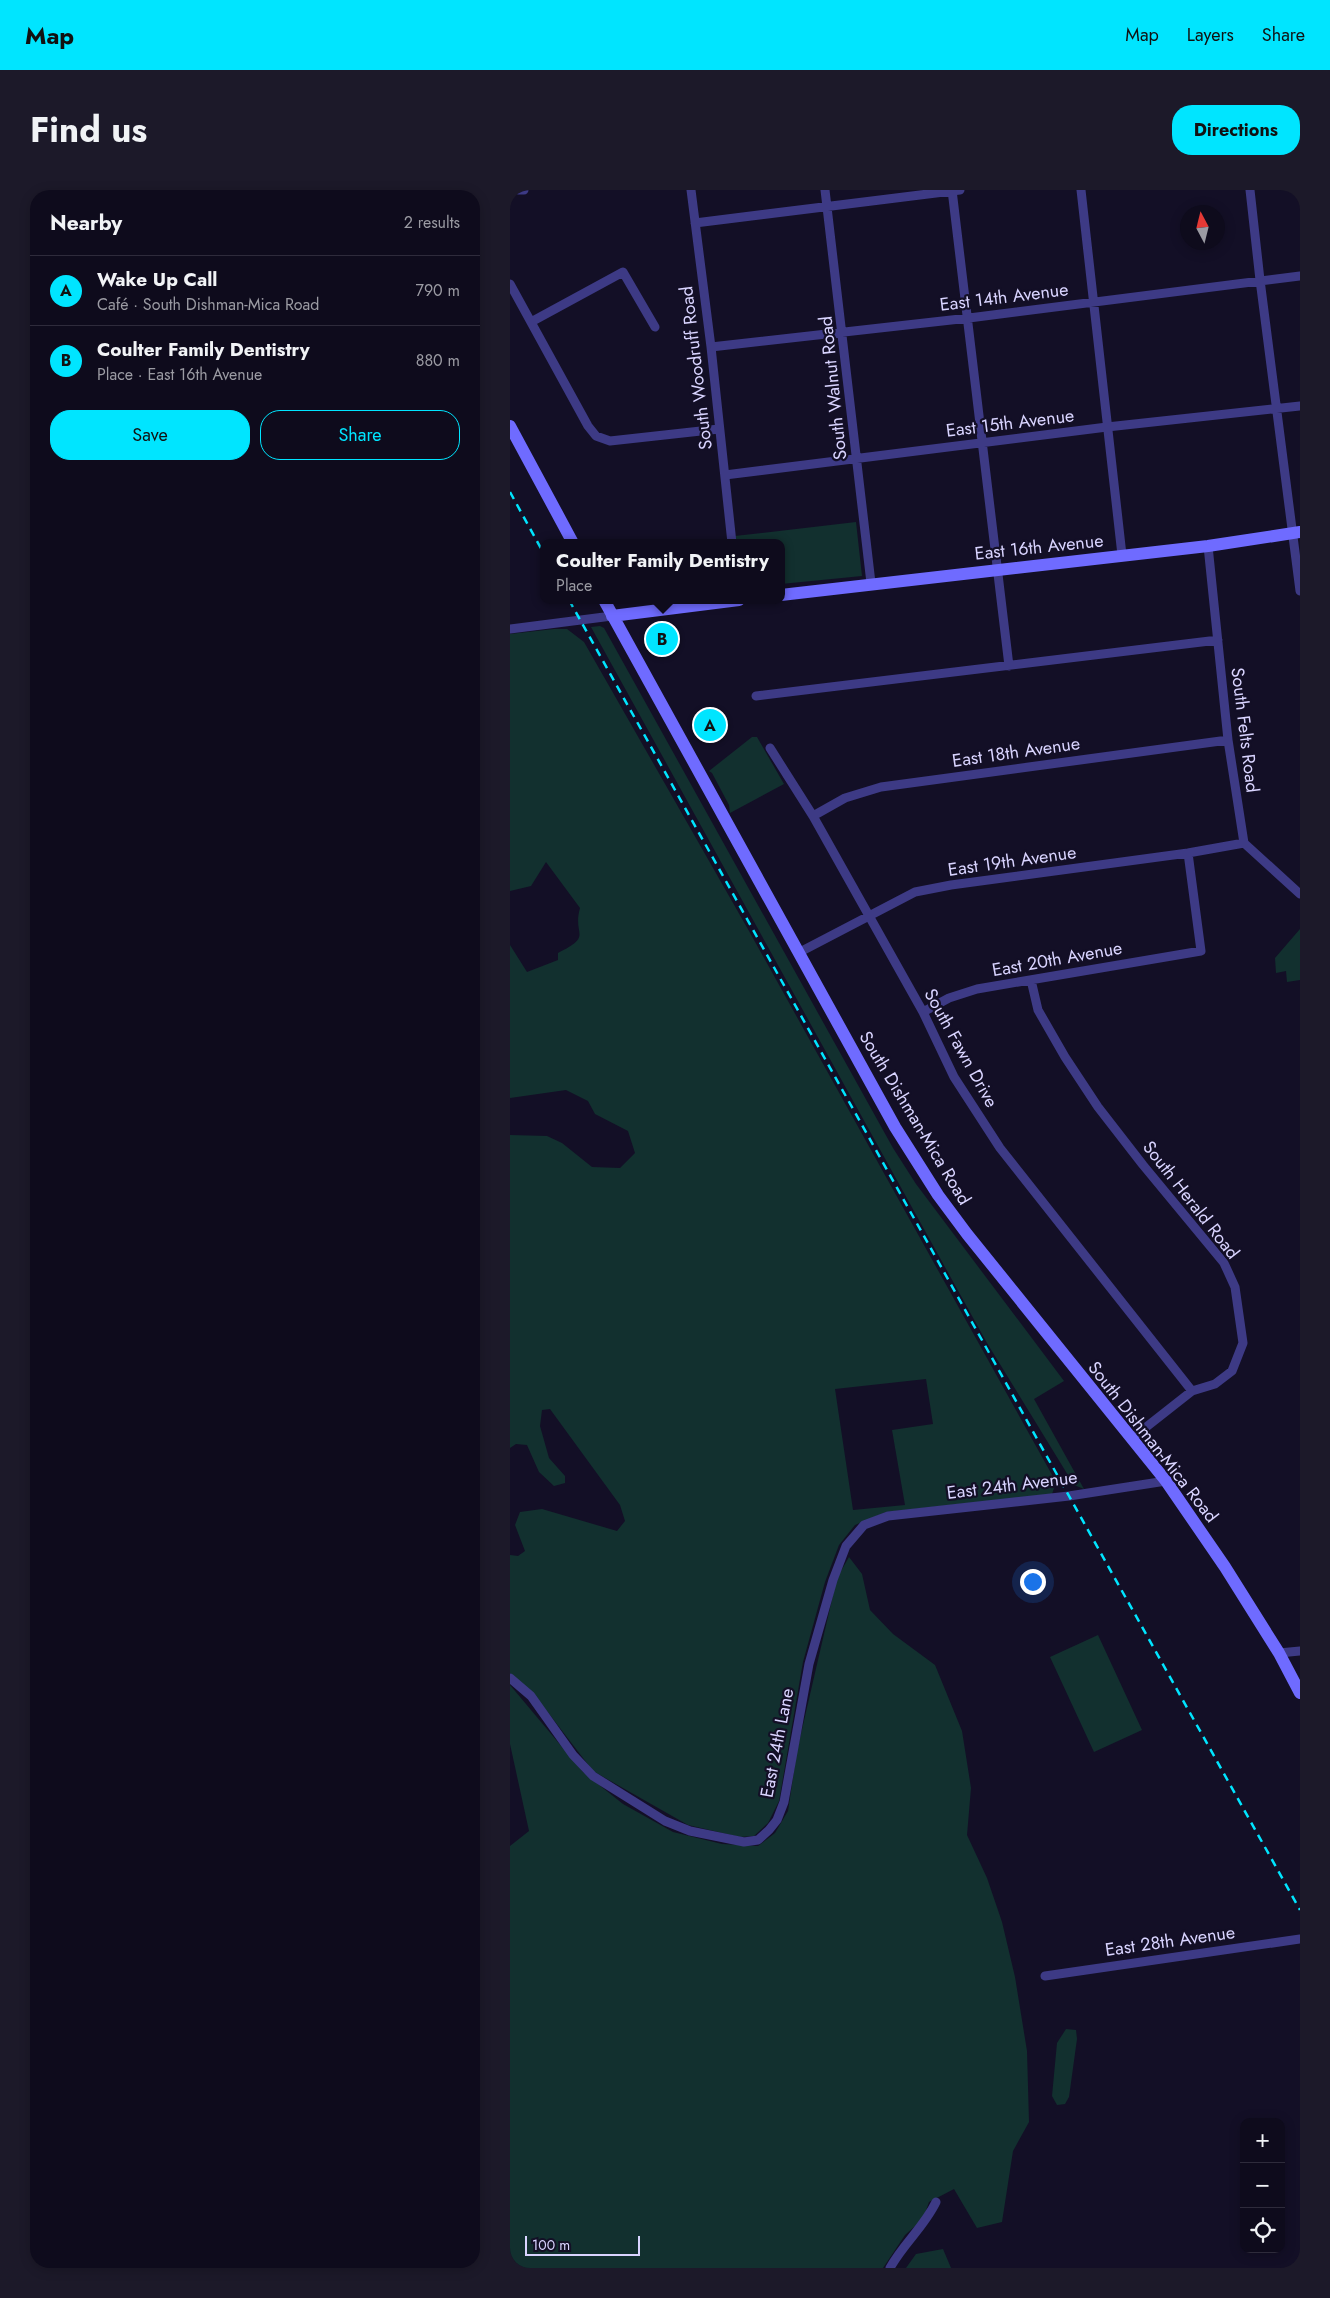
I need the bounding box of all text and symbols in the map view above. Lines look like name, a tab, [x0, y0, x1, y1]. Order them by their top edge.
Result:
text: Map	[25, 18, 74, 53]
text: Map	[1125, 22, 1159, 48]
text: Layers	[1187, 22, 1234, 48]
text: Share	[1262, 22, 1305, 48]
text: Find us	[30, 105, 147, 155]
button: Directions	[1172, 105, 1300, 155]
north arrow	[1180, 205, 1225, 250]
text: Nearby	[50, 208, 122, 238]
text: 2 results	[404, 211, 460, 234]
text: Wake Up Call	[97, 266, 217, 293]
street label: East 14th Avenue	[938, 276, 1070, 318]
text: A	[60, 279, 72, 302]
text: 790 m	[416, 279, 460, 302]
street label: South Woodruff Road	[673, 285, 719, 451]
text: Café · South Dishman-Mica Road	[97, 293, 319, 316]
street label: South Walnut Road	[813, 315, 853, 461]
text: Coulter Family Dentistry	[97, 336, 310, 363]
text: B	[61, 349, 71, 372]
text: 880 m	[416, 349, 460, 372]
text: Place · East 16th Avenue	[97, 363, 262, 386]
street label: East 15th Avenue	[944, 402, 1076, 444]
button: Save	[50, 410, 250, 460]
button: Share	[260, 410, 460, 460]
street label: East 16th Avenue	[973, 527, 1105, 567]
popup	[540, 539, 785, 604]
text: Coulter Family Dentistry	[556, 547, 769, 574]
text: Place	[556, 574, 592, 597]
pin: B	[646, 620, 678, 658]
street label: South Felts Road	[1224, 666, 1266, 794]
pin: A	[694, 706, 726, 744]
street label: East 18th Avenue	[950, 730, 1082, 774]
street label: East 19th Avenue	[946, 839, 1078, 883]
street label: East 20th Avenue	[990, 935, 1124, 983]
street label: South Fawn Drive	[918, 984, 1004, 1112]
street label: South Dishman-Mica Road	[853, 1026, 977, 1210]
street label: South Herald Road	[1136, 1135, 1246, 1265]
street label: South Dishman-Mica Road	[1082, 1356, 1224, 1528]
street label: East 24th Avenue	[945, 1464, 1079, 1506]
your location	[1020, 1569, 1046, 1595]
street label: East 24th Lane	[754, 1686, 800, 1800]
street label: East 28th Avenue	[1103, 1919, 1237, 1963]
map controls	[1240, 2118, 1285, 2253]
button: +	[1240, 2118, 1285, 2163]
button: −	[1240, 2163, 1285, 2208]
button: locate	[1240, 2208, 1285, 2253]
scale bar	[525, 2233, 640, 2256]
text: 100 m	[532, 2235, 570, 2255]

